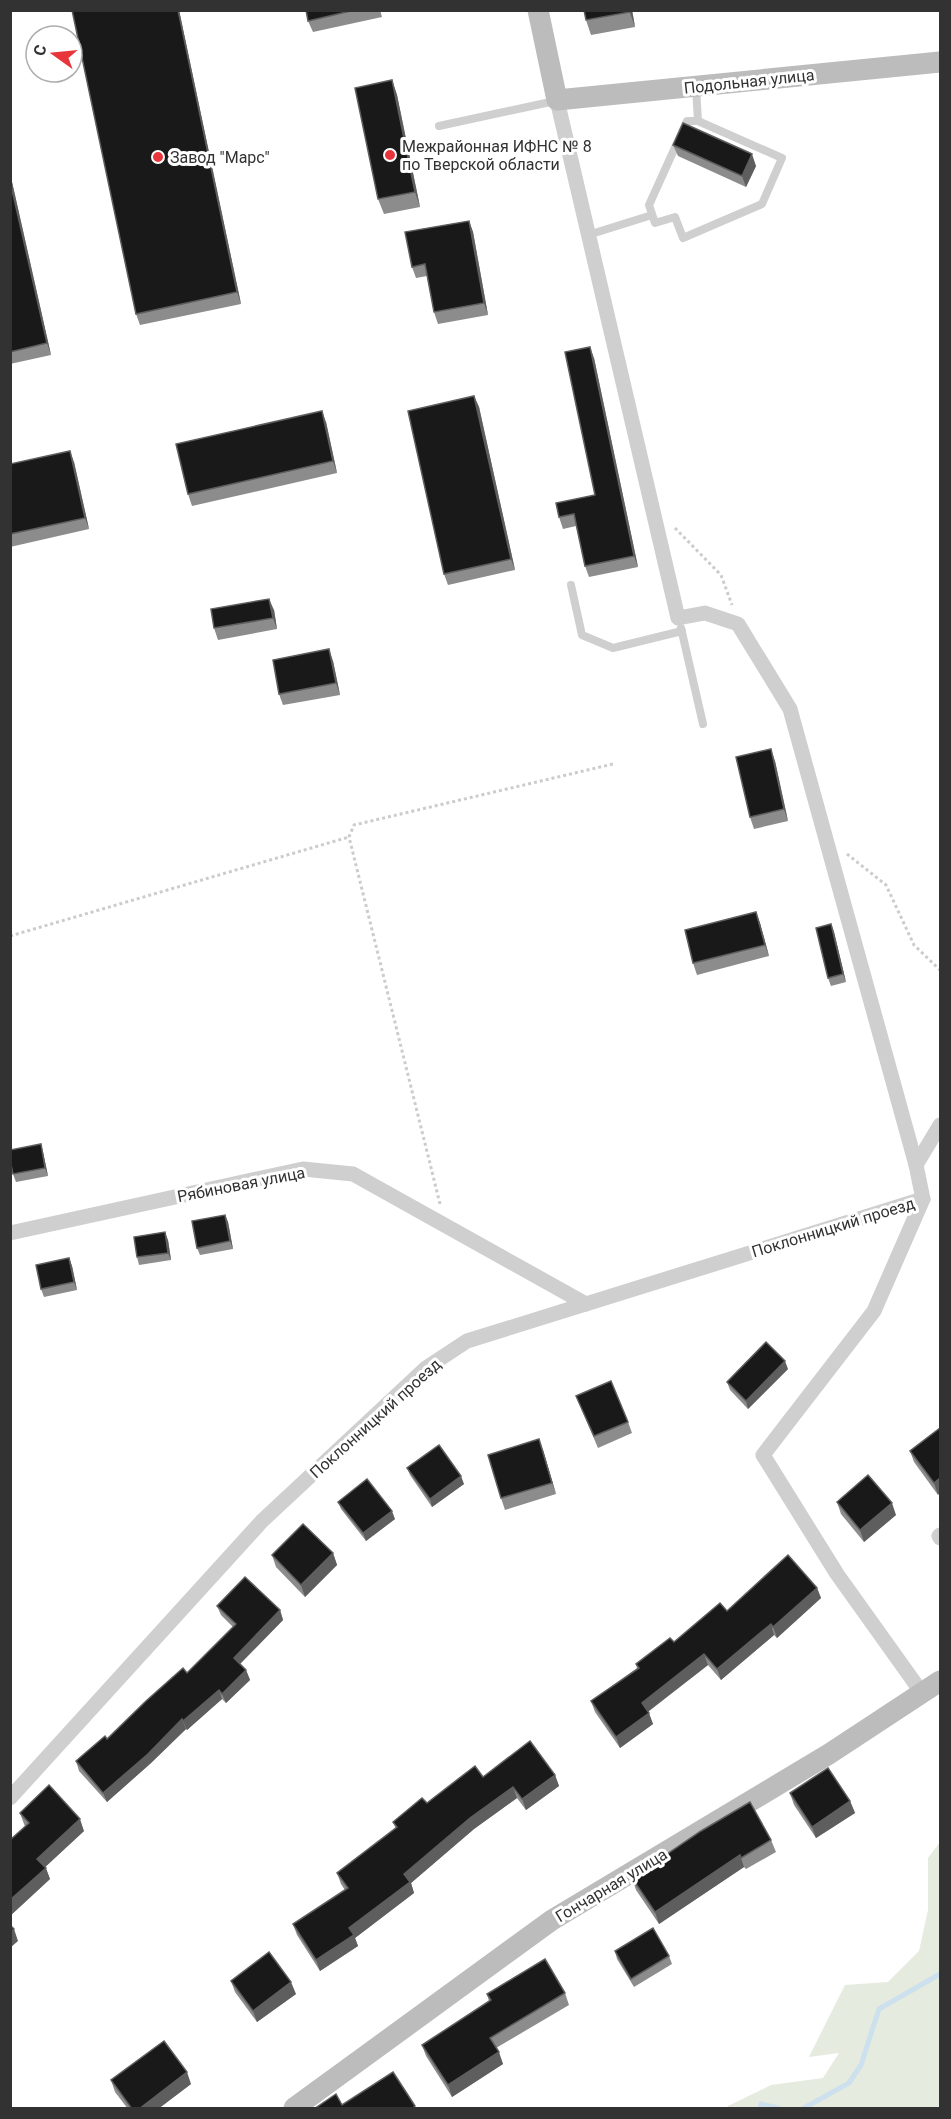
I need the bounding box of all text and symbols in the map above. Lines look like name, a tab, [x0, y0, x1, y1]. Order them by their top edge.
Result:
north arrow	[24, 24, 84, 84]
text: С	[29, 43, 51, 58]
street label: Подольная улица	[683, 65, 815, 98]
place label: Межрайонная ИФНС № 8 по Тверской области	[402, 137, 592, 174]
place label: Завод "Марс"	[170, 148, 270, 167]
marker: Межрайонная ИФНС № 8 по Тверской области	[383, 148, 397, 162]
marker: Завод "Марс"	[151, 150, 165, 164]
street label: Рябиновая улица	[176, 1163, 307, 1206]
street label: Поклонницкий проезд	[749, 1194, 917, 1261]
street label: Поклонницкий проезд	[306, 1354, 445, 1482]
street label: Гончарная улица	[552, 1845, 670, 1926]

